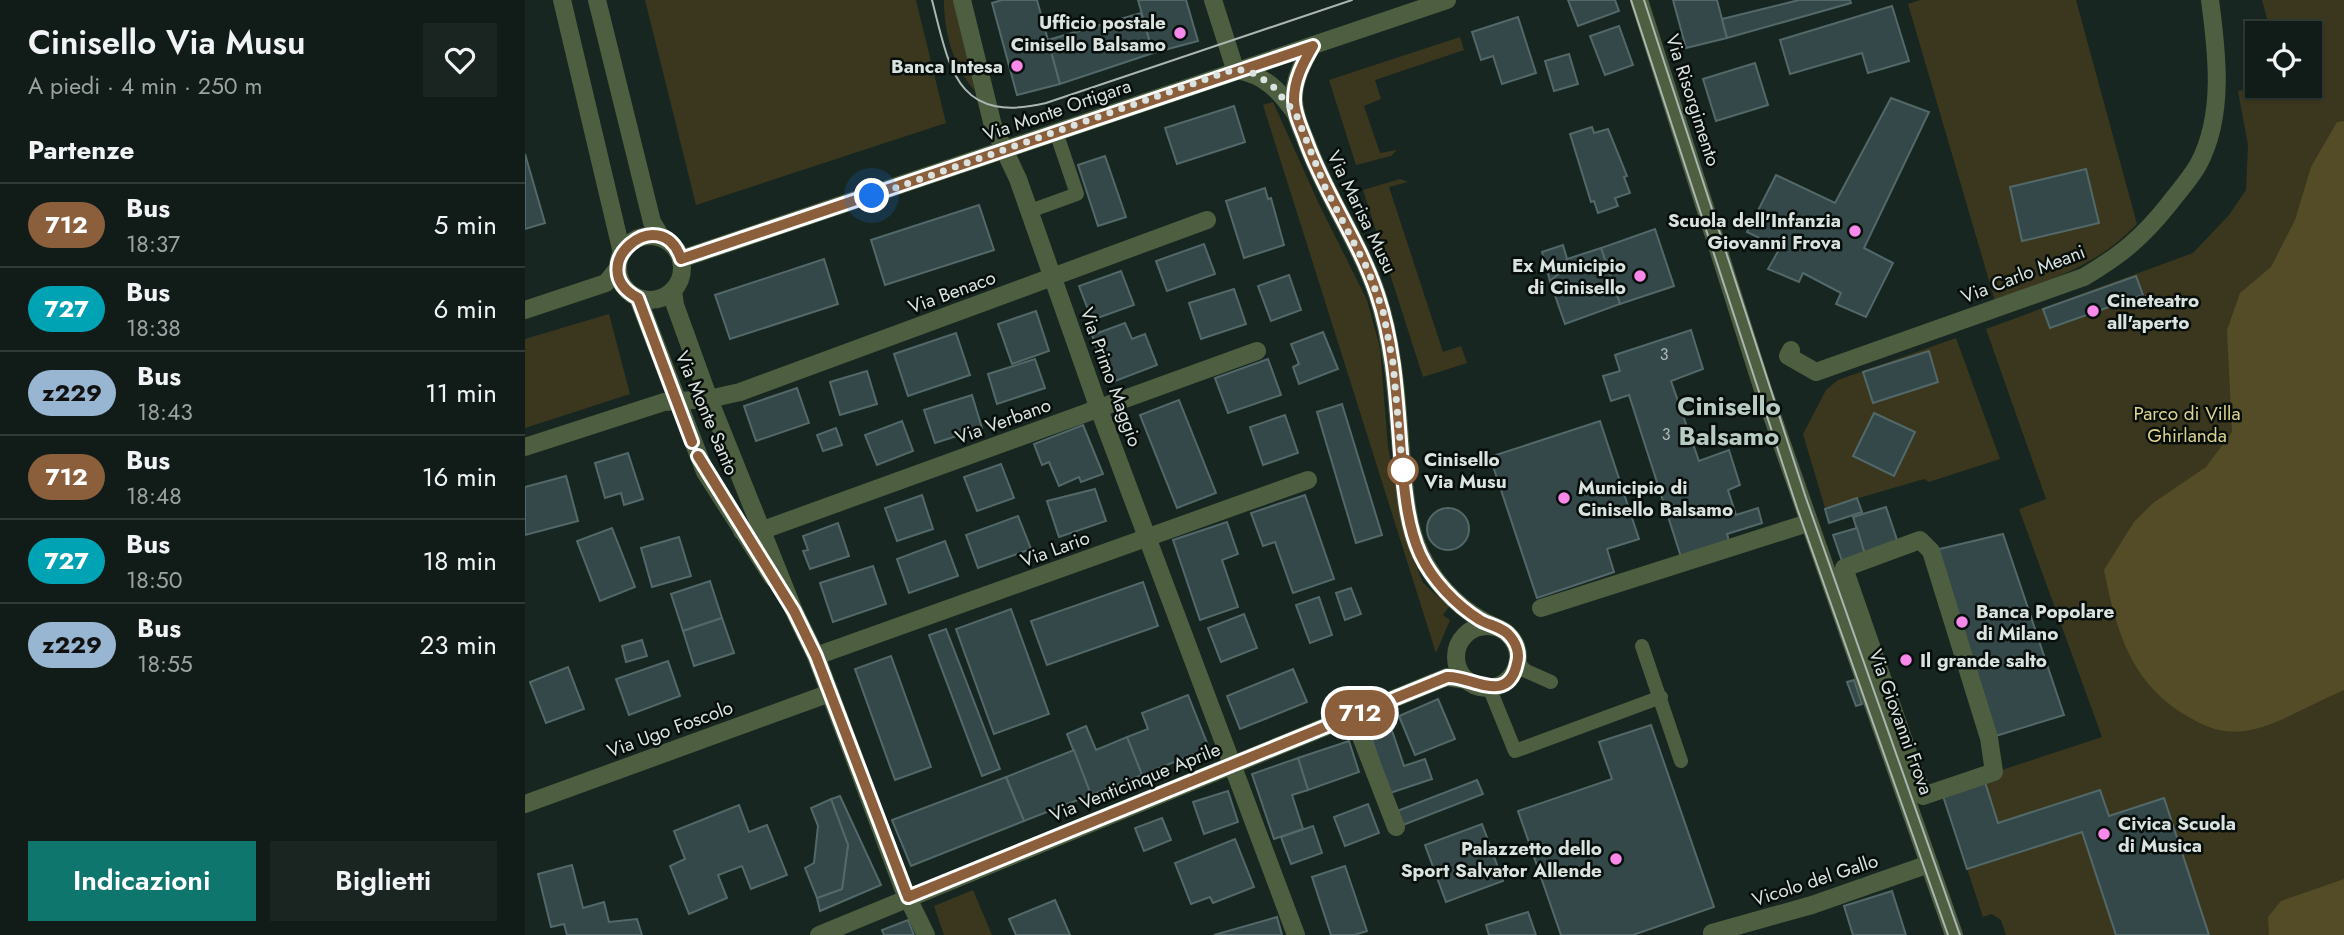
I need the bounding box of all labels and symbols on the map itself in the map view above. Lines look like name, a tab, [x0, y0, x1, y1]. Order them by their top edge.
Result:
place label: Ufficio postale Cinisello Balsamo	[1011, 9, 1166, 58]
marker: Ufficio postale Cinisello Balsamo	[1172, 25, 1188, 41]
street label: Via Risorgimento	[1659, 30, 1727, 170]
place label: Banca Intesa	[891, 53, 1003, 80]
marker: Banca Intesa	[1009, 58, 1025, 74]
street label: Via Monte Ortigara	[979, 72, 1135, 148]
street label: Via Marisa Musu	[1321, 146, 1403, 278]
your location	[854, 178, 889, 213]
place label: Scuola dell'Infanzia Giovanni Frova	[1668, 207, 1841, 256]
marker: Scuola dell'Infanzia Giovanni Frova	[1847, 223, 1863, 239]
street label: Via Carlo Meani	[1957, 238, 2089, 310]
place label: Ex Municipio di Cinisello	[1512, 252, 1626, 301]
street label: Via Benaco	[904, 264, 1000, 320]
marker: Ex Municipio di Cinisello	[1632, 268, 1648, 284]
place label: Cineteatro all'aperto	[2107, 287, 2199, 336]
marker: Cineteatro all'aperto	[2085, 303, 2101, 319]
street label: Via Primo Maggio	[1073, 304, 1149, 450]
house number: 3	[1660, 343, 1669, 366]
street label: Via Monte Santo	[669, 347, 745, 479]
district label: Cinisello Balsamo	[1677, 387, 1781, 455]
street label: Via Verbano	[951, 391, 1055, 451]
park label: Parco di Villa Ghirlanda	[2133, 400, 2241, 449]
house number: 3	[1662, 423, 1671, 446]
place label: Cinisello Via Musu	[1423, 446, 1507, 495]
marker: Cinisello Via Musu	[1388, 455, 1418, 485]
place label: Municipio di Cinisello Balsamo	[1578, 474, 1733, 523]
marker: Municipio di Cinisello Balsamo	[1556, 490, 1572, 506]
street label: Via Lario	[1017, 524, 1093, 574]
place label: Banca Popolare di Milano	[1976, 598, 2114, 647]
marker: Banca Popolare di Milano	[1954, 614, 1970, 630]
street label: Via Giovanni Frova	[1862, 645, 1940, 799]
place label: Il grande salto	[1920, 647, 2047, 674]
marker: Il grande salto	[1898, 652, 1914, 668]
line badge: 712	[1320, 690, 1400, 736]
street label: Via Ugo Foscolo	[603, 694, 737, 764]
street label: Via Venticinque Aprile	[1046, 735, 1225, 829]
place label: Civica Scuola di Musica	[2118, 810, 2236, 859]
marker: Civica Scuola di Musica	[2096, 826, 2112, 842]
place label: Palazzetto dello Sport Salvator Allende	[1401, 835, 1602, 884]
street label: Vicolo del Gallo	[1749, 847, 1881, 913]
marker: Palazzetto dello Sport Salvator Allende	[1608, 851, 1624, 867]

